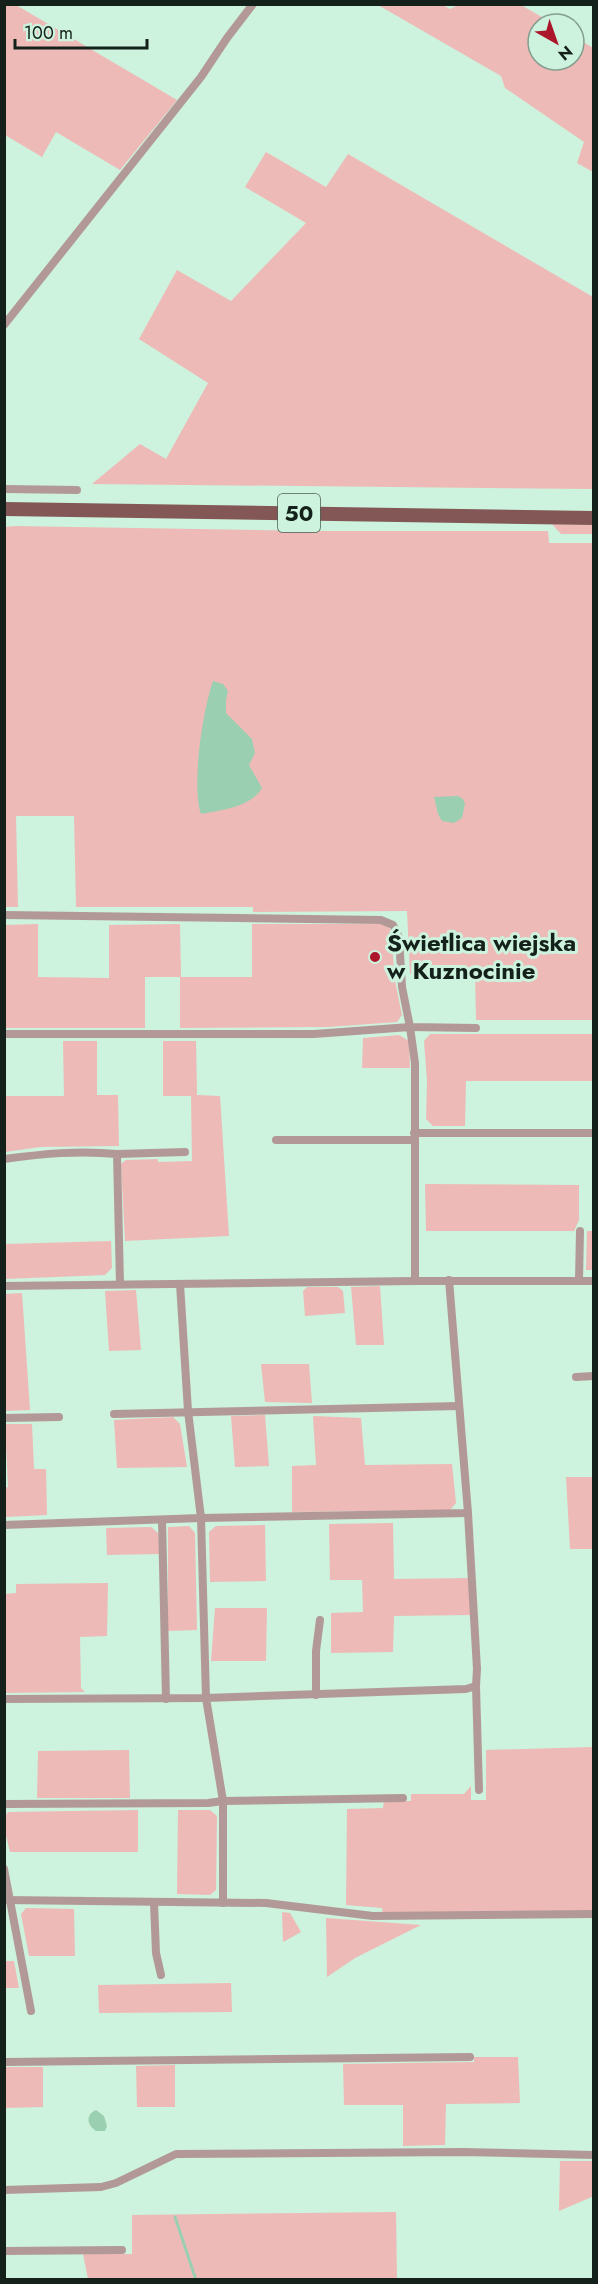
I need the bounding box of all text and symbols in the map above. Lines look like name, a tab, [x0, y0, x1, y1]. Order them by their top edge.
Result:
scale bar	[15, 12, 147, 50]
north arrow	[526, 12, 586, 72]
text: 100 m	[24, 20, 73, 46]
text: N	[553, 40, 578, 66]
road number: 50	[278, 494, 320, 532]
place label: Świetlica wiejska w Kuznocinie	[386, 925, 576, 988]
marker: Świetlica wiejska w Kuznocinie	[368, 950, 382, 964]

